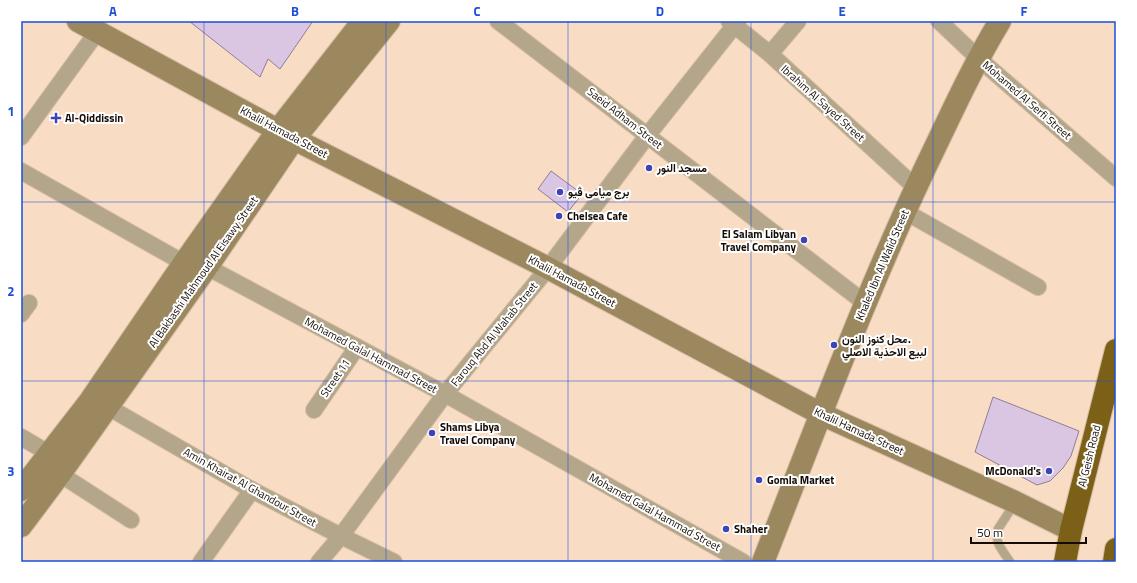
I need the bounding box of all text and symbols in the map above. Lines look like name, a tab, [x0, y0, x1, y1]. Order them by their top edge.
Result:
text: A	[109, 1, 117, 21]
text: B	[291, 1, 299, 21]
text: C	[473, 1, 481, 21]
text: D	[656, 1, 664, 21]
text: E	[838, 1, 846, 21]
text: F	[1021, 1, 1028, 21]
street label: Mohamed Al Serfi Street	[979, 57, 1075, 143]
street label: Ibrahim Al Sayed Street	[777, 61, 869, 145]
street label: Saeid Adham Street	[584, 84, 666, 153]
text: 1	[7, 101, 15, 121]
street label: Khalil Hamada Street	[237, 102, 331, 162]
place label: Al-Qiddissin	[65, 110, 123, 126]
marker: Al-Qiddissin	[50, 112, 62, 124]
place label: مسجد النور	[656, 160, 707, 176]
marker: مسجد النور	[644, 163, 654, 173]
place label: برج ميامى ڤيو	[568, 184, 629, 200]
marker: برج ميامى ڤيو	[555, 187, 565, 197]
street label: Al Bakbashi Mahmoud Al Eisawy Street	[145, 193, 262, 351]
street label: Khaled Ibn Al Walid Street	[851, 207, 913, 323]
place label: Chelsea Cafe	[567, 208, 628, 224]
marker: Chelsea Cafe	[554, 211, 564, 221]
place label: El Salam Libyan Travel Company	[721, 226, 796, 255]
marker: El Salam Libyan Travel Company	[799, 235, 809, 245]
street label: Khalil Hamada Street	[525, 251, 619, 311]
street label: Farouq Abd Al Wahab Street	[447, 278, 541, 389]
text: 2	[7, 281, 15, 301]
street label: Mohamed Galal Hammad Street	[302, 313, 440, 397]
place label: محل كنوز النون. لبيع الاحذية الاصلي	[842, 331, 927, 361]
marker: محل كنوز النون. لبيع الاحذية الاصلي	[829, 340, 839, 350]
street label: Street 11	[316, 356, 354, 400]
street label: Khalil Hamada Street	[812, 403, 907, 459]
place label: Shams Libya Travel Company	[440, 419, 516, 448]
street label: Al Geish Road	[1074, 423, 1104, 489]
marker: Shams Libya Travel Company	[427, 428, 437, 438]
street label: Amin Khairat Al Ghandour Street	[181, 444, 320, 530]
text: 3	[7, 461, 15, 481]
place label: McDonald's	[985, 463, 1041, 479]
marker: McDonald's	[1044, 466, 1054, 476]
street label: Mohamed Galal Hammad Street	[586, 469, 724, 555]
place label: Gomla Market	[767, 472, 834, 488]
marker: Gomla Market	[754, 475, 764, 485]
scale bar	[971, 519, 1086, 545]
place label: Shaher	[734, 521, 767, 537]
text: 50 m	[977, 523, 1003, 542]
marker: Shaher	[721, 524, 731, 534]

